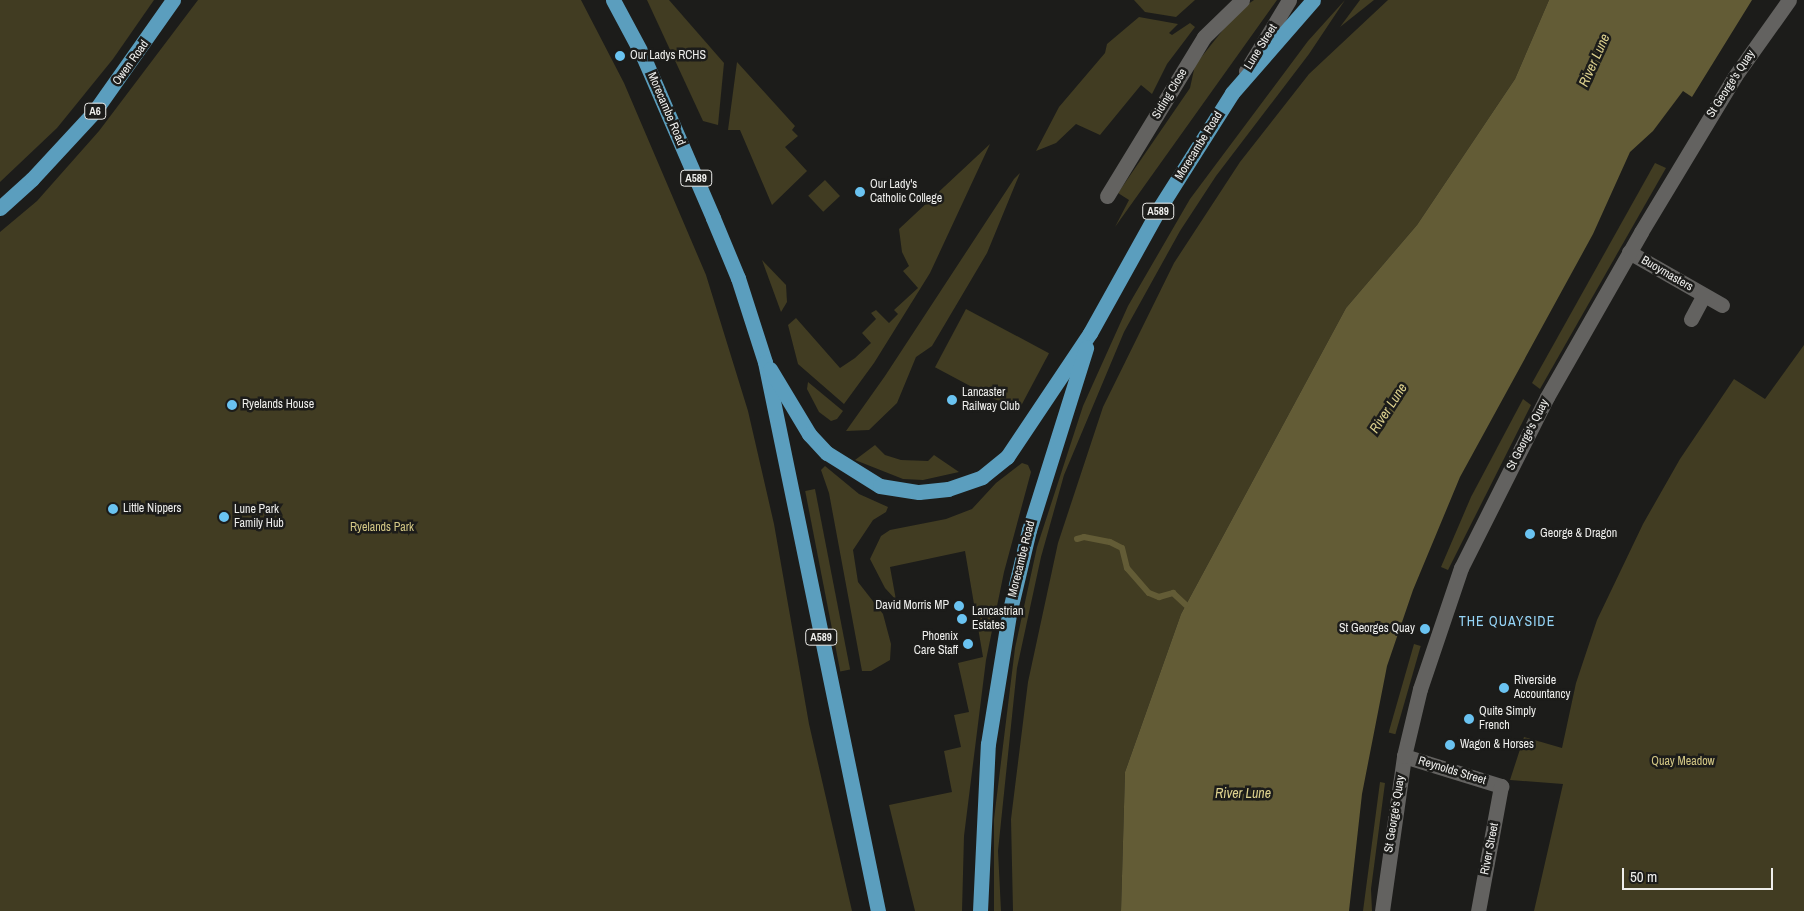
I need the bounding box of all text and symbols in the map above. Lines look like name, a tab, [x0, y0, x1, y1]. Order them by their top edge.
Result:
street label: Lune Street	[1241, 22, 1281, 72]
water label: River Lune	[1575, 31, 1613, 89]
street label: Owen Road	[110, 38, 152, 88]
street label: St George's Quay	[1704, 47, 1758, 121]
place label: Our Ladys RCHS	[630, 49, 706, 63]
marker: Our Ladys RCHS	[614, 50, 626, 62]
street label: Siding Close	[1149, 66, 1191, 122]
street label: Morecambe Road	[644, 70, 688, 148]
road number: A6	[84, 102, 106, 120]
street label: Morecambe Road	[1172, 109, 1226, 183]
road number: A589	[680, 170, 712, 187]
place label: Our Lady's Catholic College	[870, 178, 942, 206]
marker: Our Lady's Catholic College	[854, 186, 866, 198]
road number: A589	[1142, 202, 1174, 220]
street label: Buoymasters	[1639, 253, 1695, 295]
water label: River Lune	[1366, 380, 1410, 436]
place label: Lancaster Railway Club	[962, 386, 1020, 414]
marker: Lancaster Railway Club	[946, 394, 958, 406]
street label: St George's Quay	[1504, 397, 1552, 473]
place label: Ryelands House	[242, 398, 314, 412]
marker: Ryelands House	[226, 399, 238, 411]
place label: Little Nippers	[123, 502, 182, 516]
marker: Little Nippers	[107, 503, 119, 515]
place label: Lune Park Family Hub	[234, 503, 284, 531]
marker: Lune Park Family Hub	[218, 511, 230, 523]
street label: Morecambe Road	[1006, 519, 1038, 599]
park label: Ryelands Park	[350, 521, 414, 535]
place label: George & Dragon	[1540, 527, 1617, 541]
marker: George & Dragon	[1524, 528, 1536, 540]
place label: David Morris MP	[875, 599, 949, 613]
marker: David Morris MP	[953, 600, 965, 612]
place label: Lancastrian Estates	[972, 605, 1023, 633]
marker: Lancastrian Estates	[956, 613, 968, 625]
district label: THE QUAYSIDE	[1457, 613, 1557, 629]
place label: St Georges Quay	[1339, 622, 1415, 636]
marker: St Georges Quay	[1419, 623, 1431, 635]
road number: A589	[805, 628, 837, 646]
place label: Phoenix Care Staff	[914, 630, 958, 658]
marker: Phoenix Care Staff	[962, 638, 974, 650]
place label: Riverside Accountancy	[1514, 674, 1570, 702]
marker: Riverside Accountancy	[1498, 682, 1510, 694]
place label: Quite Simply French	[1479, 705, 1536, 733]
marker: Quite Simply French	[1463, 713, 1475, 725]
place label: Wagon & Horses	[1460, 738, 1534, 752]
marker: Wagon & Horses	[1444, 739, 1456, 751]
street label: Reynolds Street	[1416, 754, 1488, 788]
park label: Quay Meadow	[1651, 755, 1715, 769]
street label: St George's Quay	[1382, 774, 1408, 854]
water label: River Lune	[1215, 785, 1271, 801]
street label: River Street	[1478, 822, 1502, 876]
scale bar	[1624, 858, 1775, 890]
text: 50 m	[1630, 866, 1657, 887]

